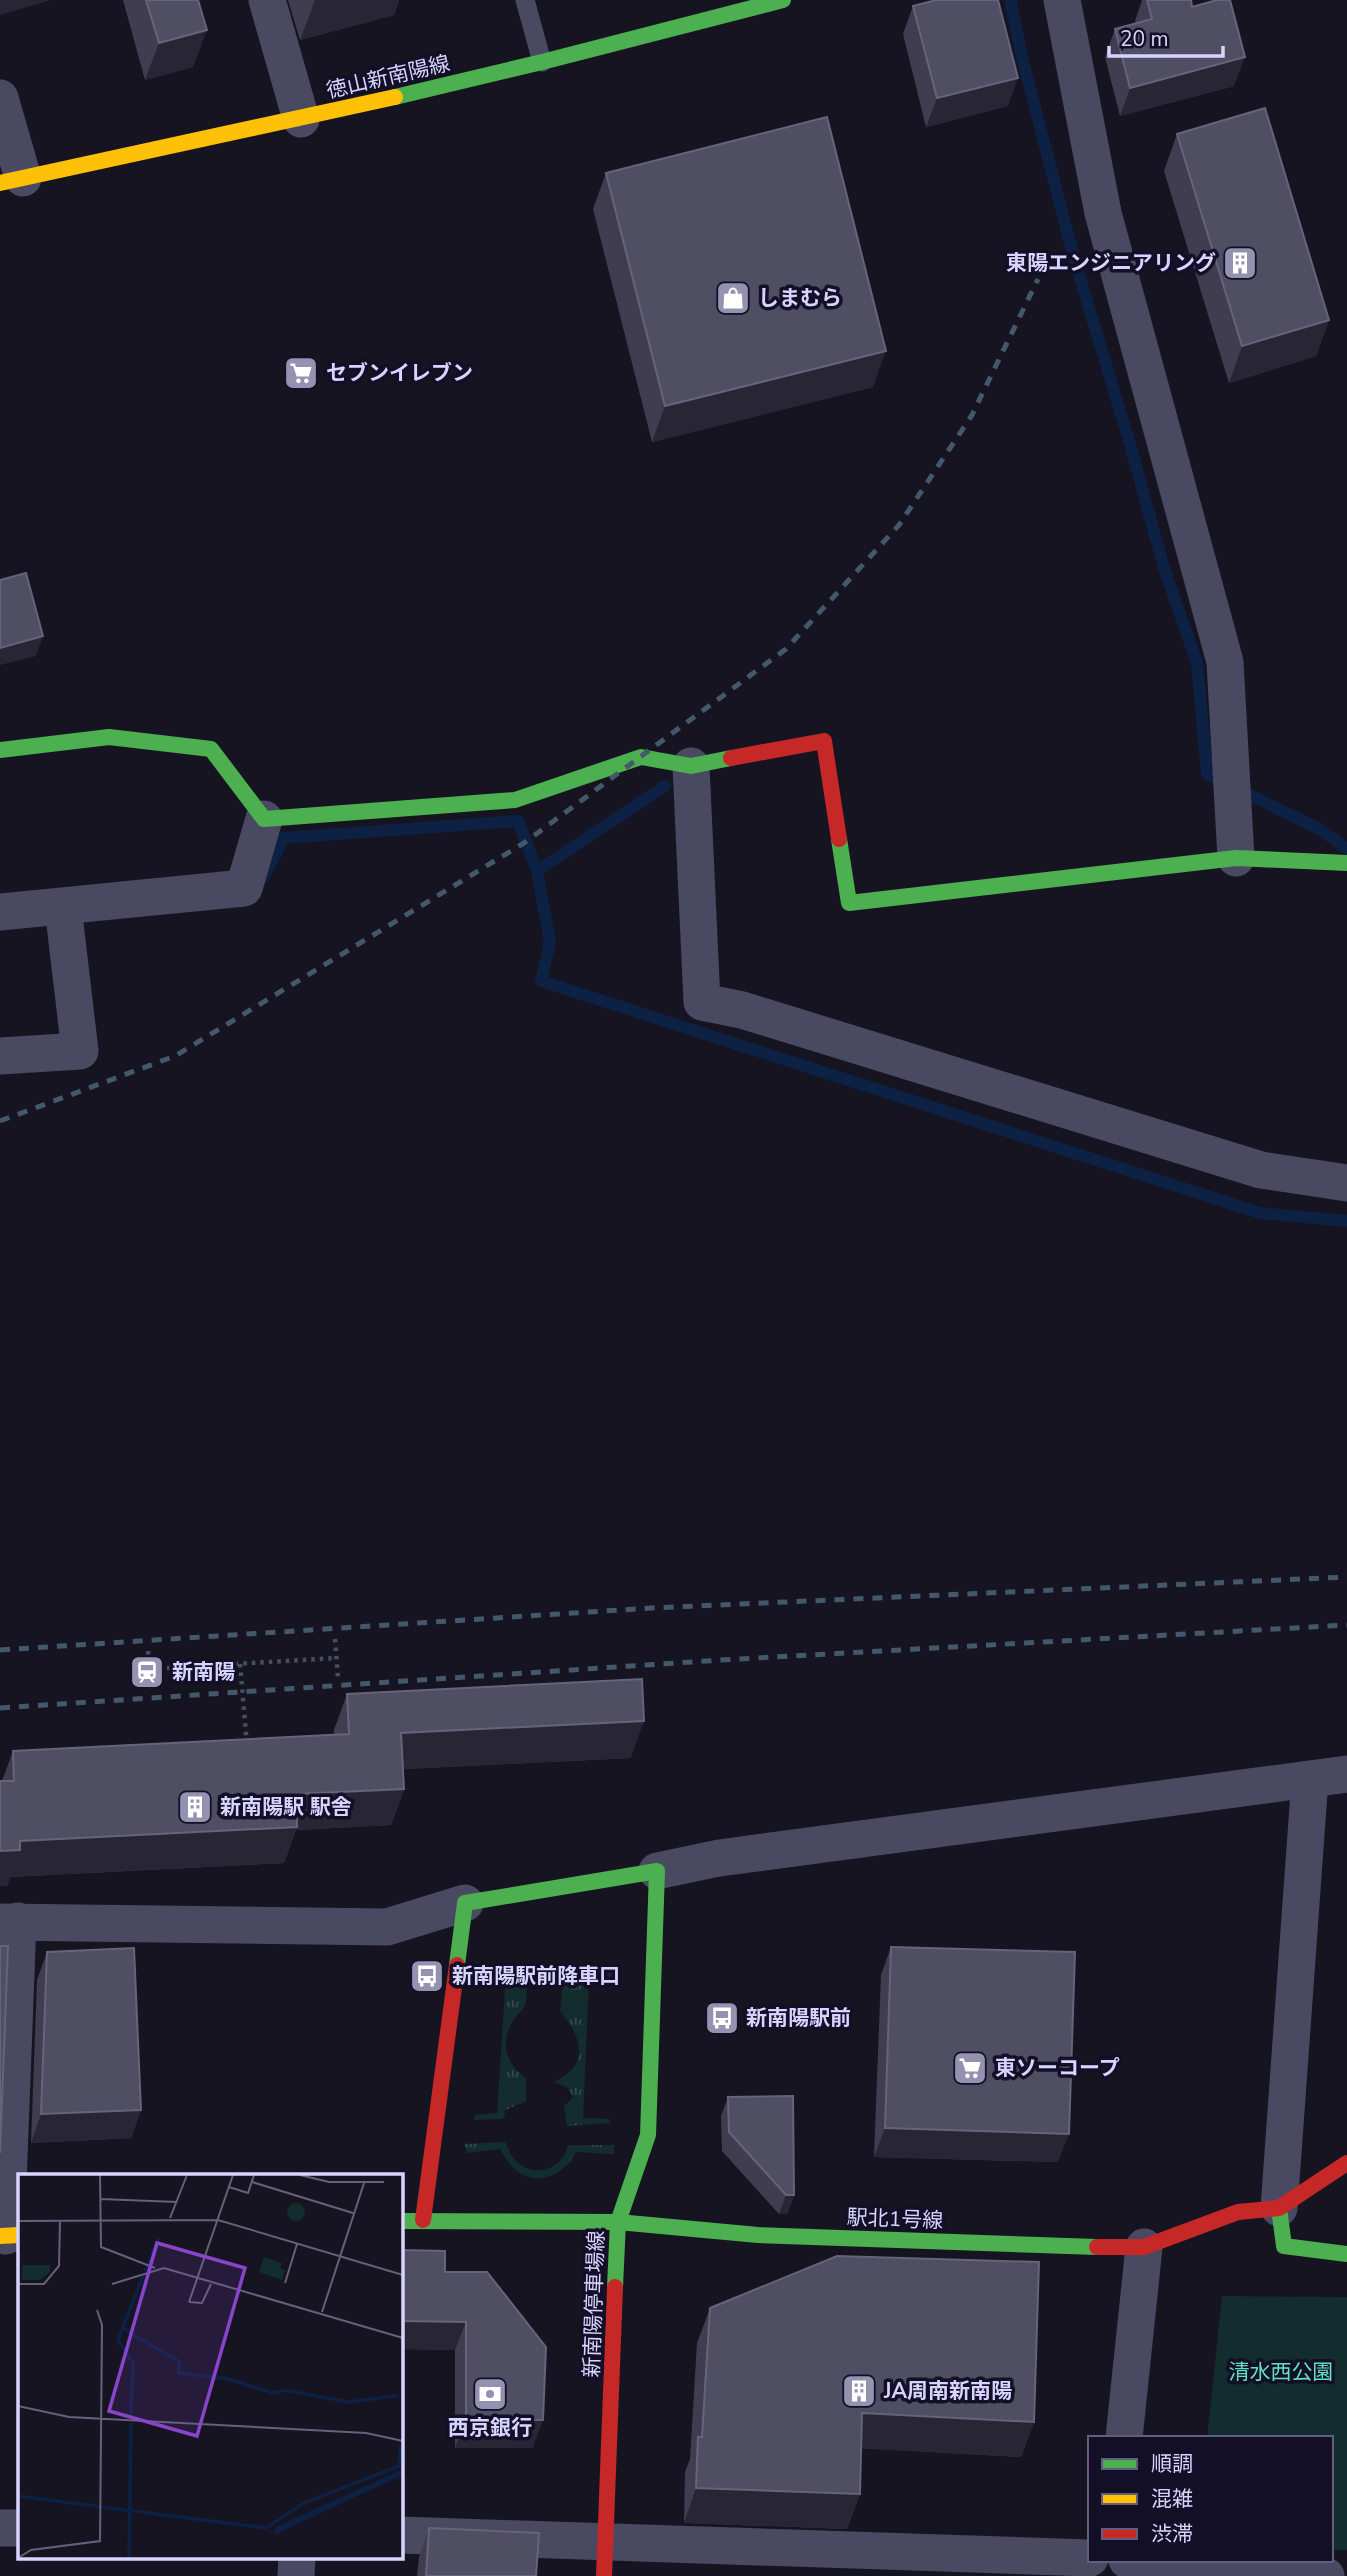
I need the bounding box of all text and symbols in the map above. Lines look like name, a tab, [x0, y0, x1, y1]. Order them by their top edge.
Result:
scale bar	[1109, 14, 1223, 58]
text: 20 m	[1120, 25, 1169, 53]
street label: 徳山新南陽線	[323, 49, 453, 105]
building icon: 東陽エンジニアリング	[1221, 244, 1259, 282]
place label: 東陽エンジニアリング	[1006, 249, 1216, 277]
shop icon: しまむら	[714, 279, 752, 317]
place label: しまむら	[758, 284, 842, 312]
supermarket icon: セブンイレブン	[282, 354, 320, 392]
place label: セブンイレブン	[326, 359, 473, 387]
station icon: 新南陽	[128, 1653, 166, 1691]
place label: 新南陽	[172, 1658, 235, 1686]
building icon: 新南陽駅 駅舎	[176, 1788, 214, 1826]
place label: 新南陽駅 駅舎	[220, 1793, 352, 1821]
bus stop icon: 新南陽駅前降車口	[408, 1957, 446, 1995]
place label: 新南陽駅前降車口	[452, 1962, 620, 1990]
bus stop icon: 新南陽駅前	[703, 1999, 741, 2037]
place label: 新南陽駅前	[746, 2004, 851, 2032]
supermarket icon: 東ソーコープ	[951, 2049, 989, 2087]
place label: 東ソーコープ	[995, 2054, 1120, 2082]
inset map	[18, 2174, 402, 2558]
street label: 駅北1号線	[846, 2203, 944, 2235]
street label: 新南陽停車場線	[577, 2230, 611, 2378]
park label: 清水西公園	[1229, 2358, 1334, 2386]
building icon: JA周南新南陽	[840, 2372, 878, 2410]
bank icon: 西京銀行	[471, 2375, 509, 2413]
place label: JA周南新南陽	[883, 2377, 1012, 2405]
place label: 西京銀行	[448, 2414, 532, 2442]
legend	[1088, 2436, 1333, 2562]
text: 順調	[1151, 2450, 1193, 2478]
text: 混雑	[1151, 2485, 1193, 2513]
text: 渋滞	[1151, 2520, 1193, 2548]

